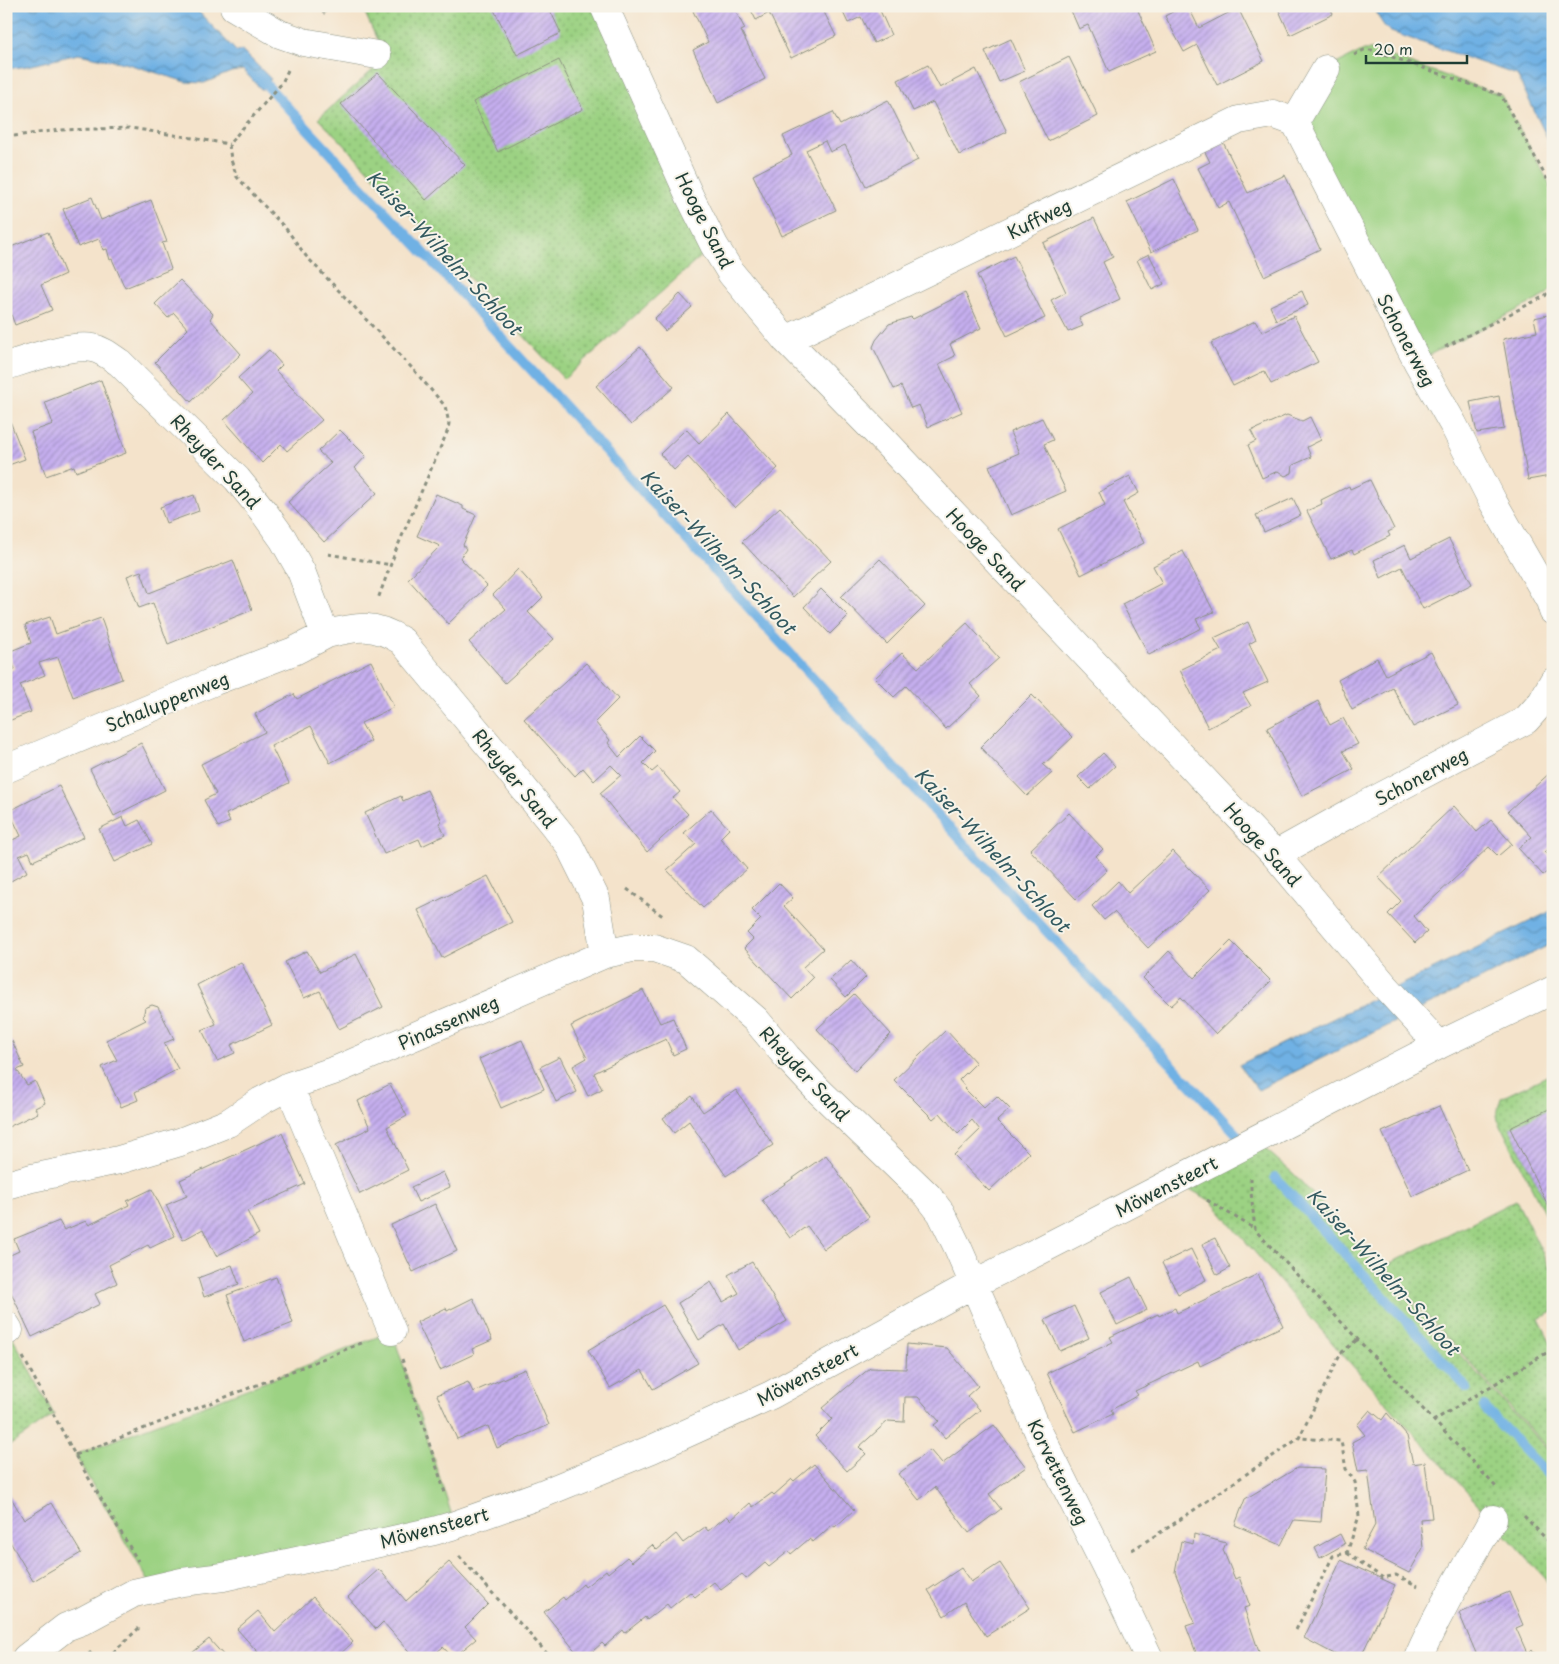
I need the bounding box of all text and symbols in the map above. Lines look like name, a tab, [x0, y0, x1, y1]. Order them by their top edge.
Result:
scale bar	[1366, 32, 1468, 64]
text: 20 m	[1374, 37, 1413, 60]
water label: Kaiser-Wilhelm-Schloot	[361, 163, 531, 342]
street label: Hooge Sand	[669, 167, 741, 273]
street label: Kuffweg	[1002, 191, 1076, 245]
street label: Schonerweg	[1371, 288, 1443, 392]
street label: Rheyder Sand	[165, 408, 267, 514]
water label: Kaiser-Wilhelm-Schloot	[635, 462, 805, 641]
street label: Hooge Sand	[940, 501, 1032, 597]
street label: Schaluppenweg	[101, 664, 233, 738]
street label: Rheyder Sand	[467, 723, 563, 833]
street label: Schonerweg	[1369, 740, 1473, 812]
water label: Kaiser-Wilhelm-Schloot	[909, 760, 1079, 939]
street label: Hooge Sand	[1218, 796, 1308, 892]
street label: Pinassenweg	[393, 988, 503, 1056]
street label: Rheyder Sand	[754, 1020, 856, 1126]
street label: Möwensteert	[1110, 1149, 1222, 1223]
water label: Kaiser-Wilhelm-Schloot	[1301, 1181, 1468, 1362]
street label: Möwensteert	[751, 1336, 863, 1412]
street label: Korvettenweg	[1022, 1414, 1096, 1530]
street label: Möwensteert	[377, 1499, 491, 1555]

